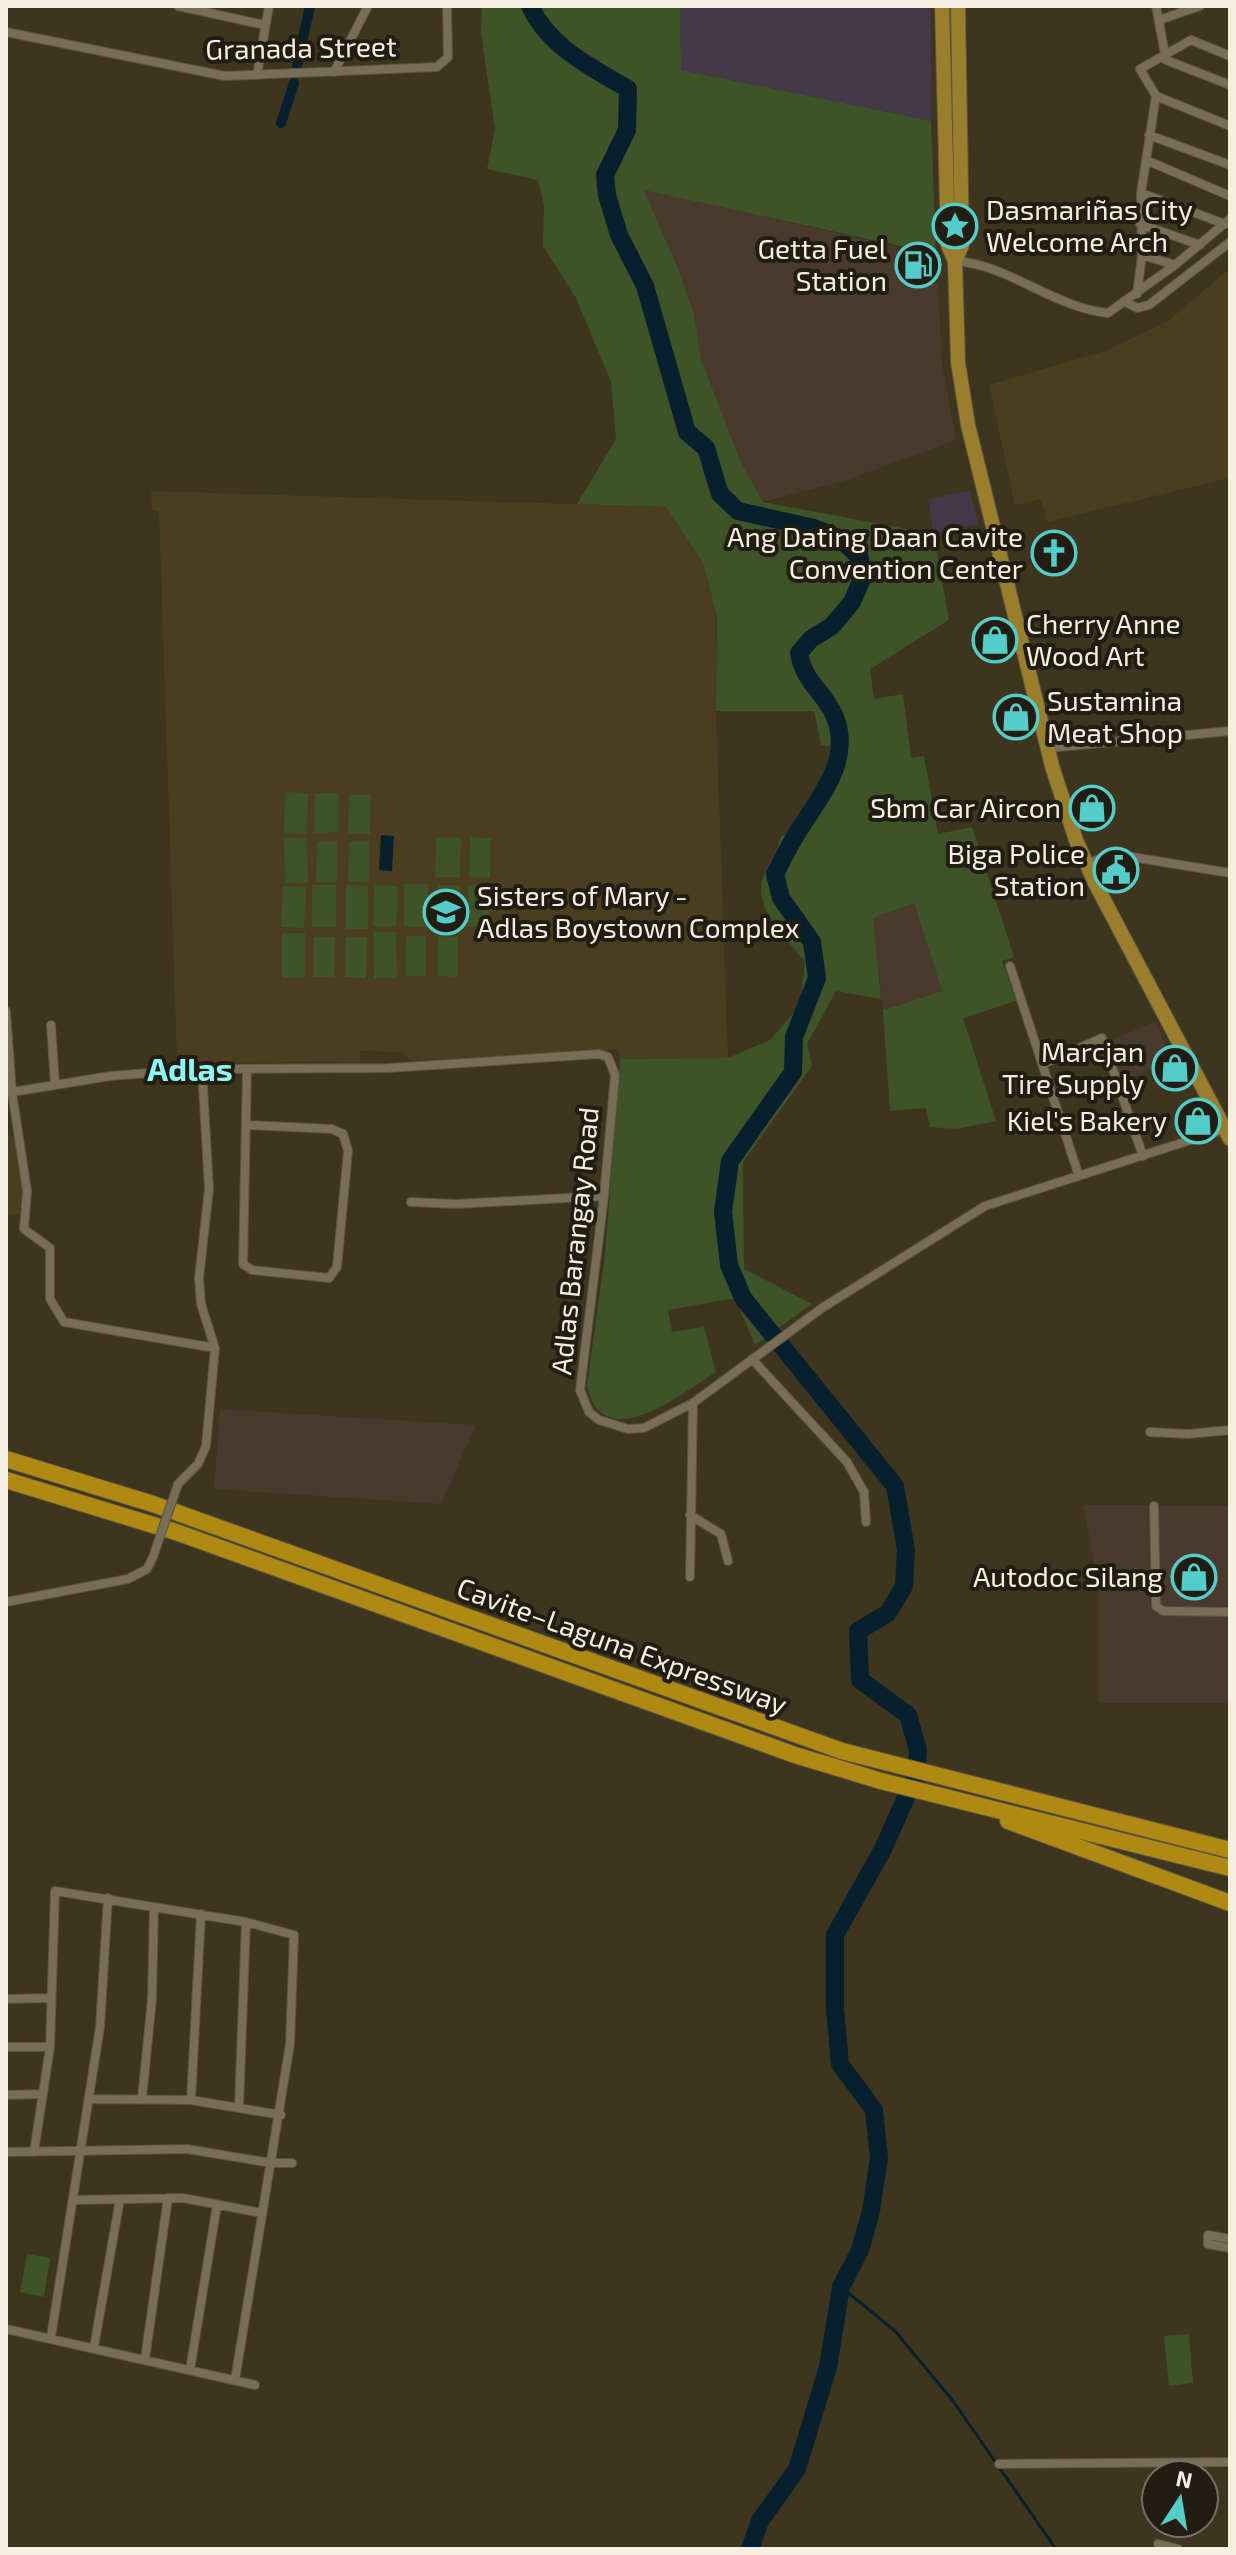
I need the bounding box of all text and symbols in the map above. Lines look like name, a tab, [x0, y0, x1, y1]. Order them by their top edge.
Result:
street label: Granada Street	[205, 28, 397, 66]
place label: Dasmariñas City Welcome Arch	[986, 192, 1193, 258]
place icon: Dasmariñas City Welcome Arch	[931, 202, 979, 250]
place label: Getta Fuel Station	[757, 231, 888, 297]
fuel station icon: Getta Fuel Station	[894, 241, 942, 289]
place label: Ang Dating Daan Cavite Convention Center	[727, 519, 1023, 585]
church icon: Ang Dating Daan Cavite Convention Center	[1030, 529, 1078, 577]
place label: Cherry Anne Wood Art	[1026, 606, 1180, 672]
shop icon: Cherry Anne Wood Art	[971, 616, 1019, 664]
place label: Sustamina Meat Shop	[1047, 683, 1183, 749]
shop icon: Sustamina Meat Shop	[992, 693, 1040, 741]
shop icon: Sbm Car Aircon	[1068, 784, 1116, 832]
place label: Sbm Car Aircon	[870, 790, 1061, 824]
place label: Biga Police Station	[948, 836, 1085, 902]
public building icon: Biga Police Station	[1092, 846, 1140, 894]
place label: Sisters of Mary - Adlas Boystown Complex	[477, 878, 800, 944]
school or university icon: Sisters of Mary - Adlas Boystown Complex	[422, 888, 470, 936]
place label: Marcjan Tire Supply	[1002, 1034, 1144, 1100]
shop icon: Marcjan Tire Supply	[1151, 1044, 1199, 1092]
district label: Adlas	[147, 1049, 233, 1087]
shop icon: Kiel's Bakery	[1174, 1097, 1222, 1145]
place label: Kiel's Bakery	[1007, 1103, 1167, 1137]
street label: Adlas Barangay Road	[543, 1105, 605, 1376]
shop icon: Autodoc Silang	[1170, 1553, 1218, 1601]
place label: Autodoc Silang	[973, 1559, 1163, 1593]
street label: Cavite–Laguna Expressway	[453, 1569, 792, 1721]
north arrow	[1140, 2459, 1220, 2539]
text: N	[1174, 2464, 1195, 2493]

